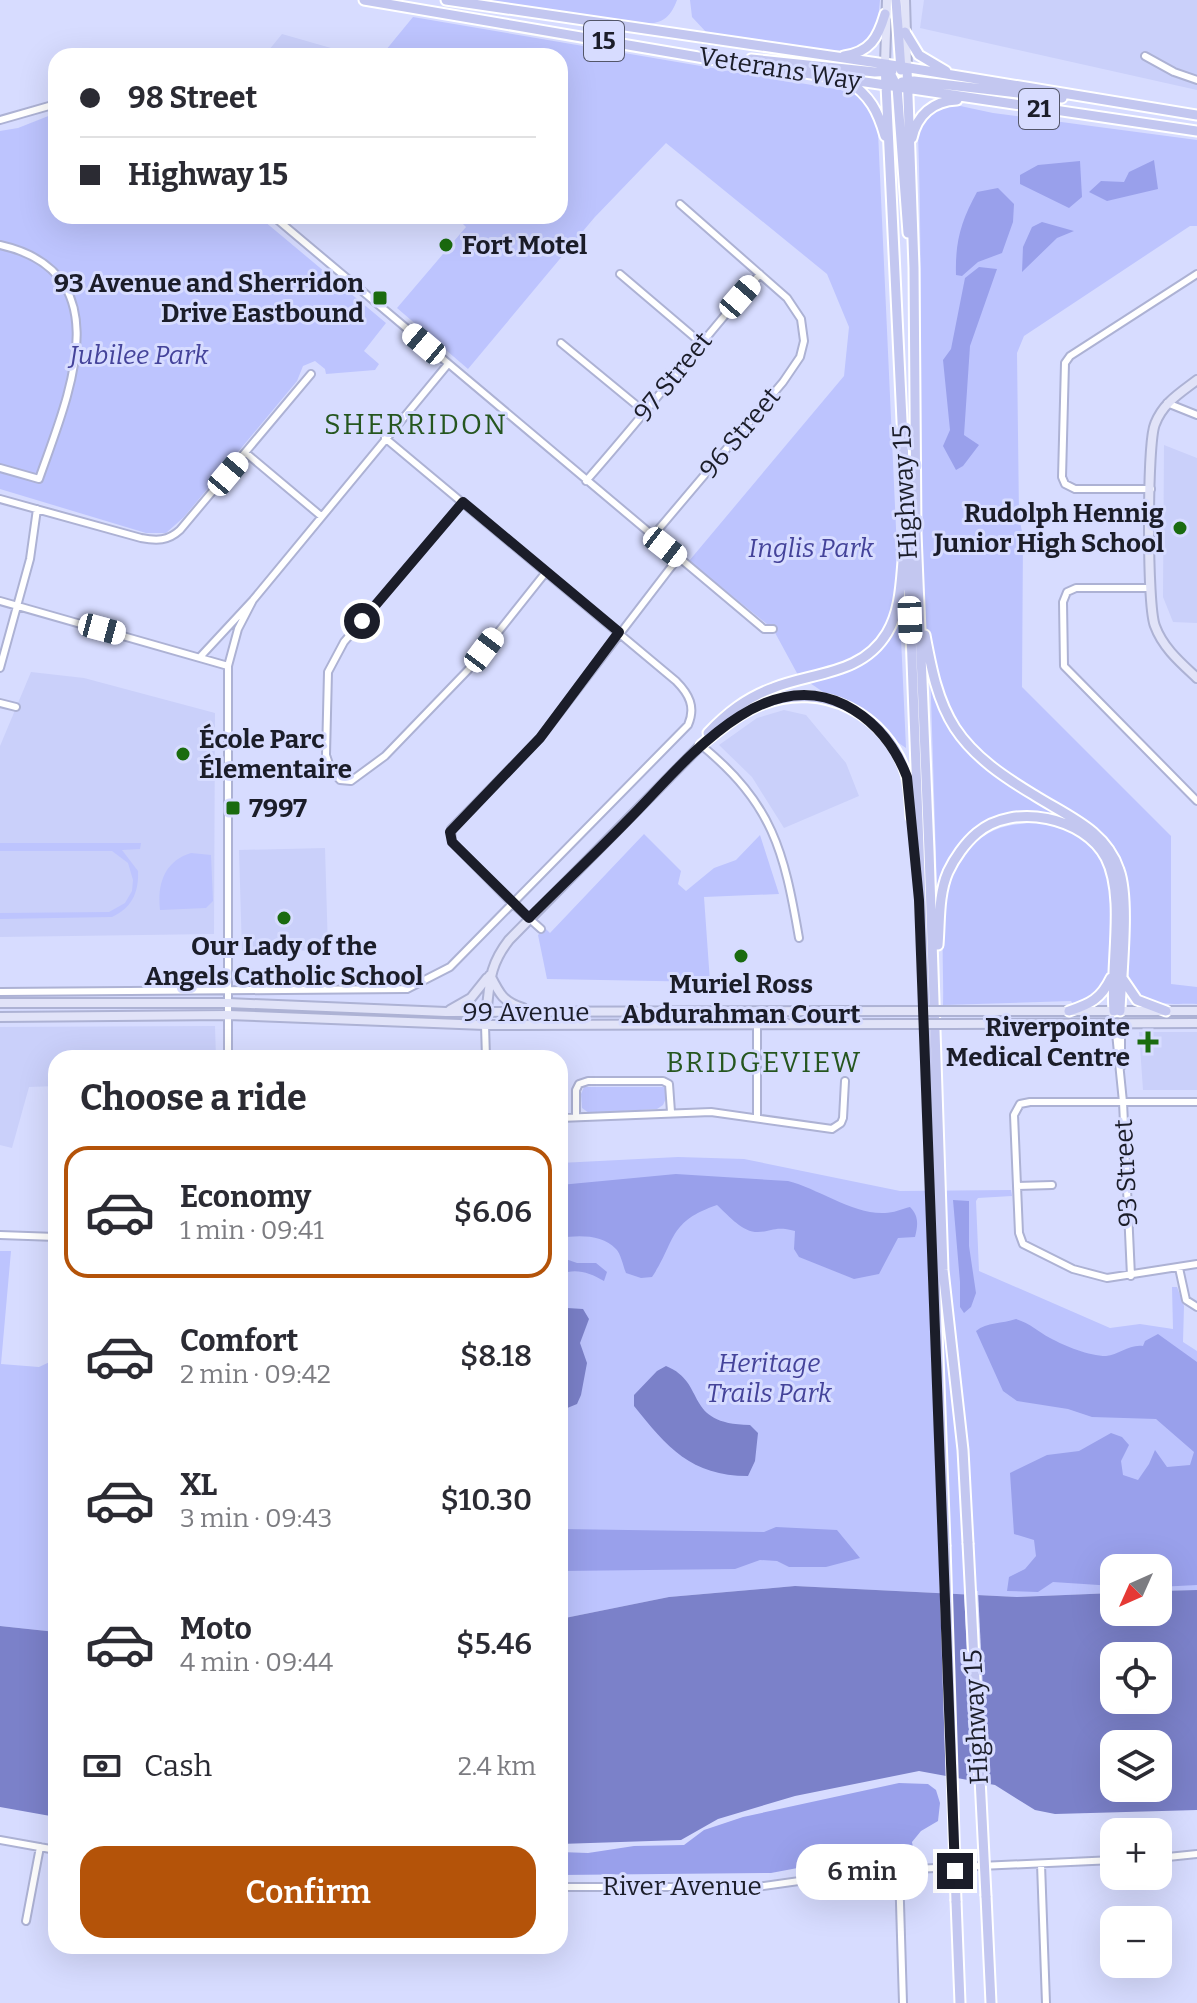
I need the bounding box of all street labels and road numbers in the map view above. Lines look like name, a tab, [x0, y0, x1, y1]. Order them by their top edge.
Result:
road number: 15	[584, 21, 624, 61]
street label: Veterans Way	[696, 41, 864, 97]
road number: 21	[1019, 89, 1059, 129]
street label: 97 Street	[627, 325, 719, 428]
street label: 96 Street	[693, 381, 787, 485]
street label: Highway 15	[886, 424, 924, 560]
street label: 99 Avenue	[462, 997, 590, 1028]
street label: 93 Street	[1108, 1118, 1144, 1228]
street label: Highway 15	[957, 1649, 995, 1785]
street label: River Avenue	[602, 1871, 762, 1902]

